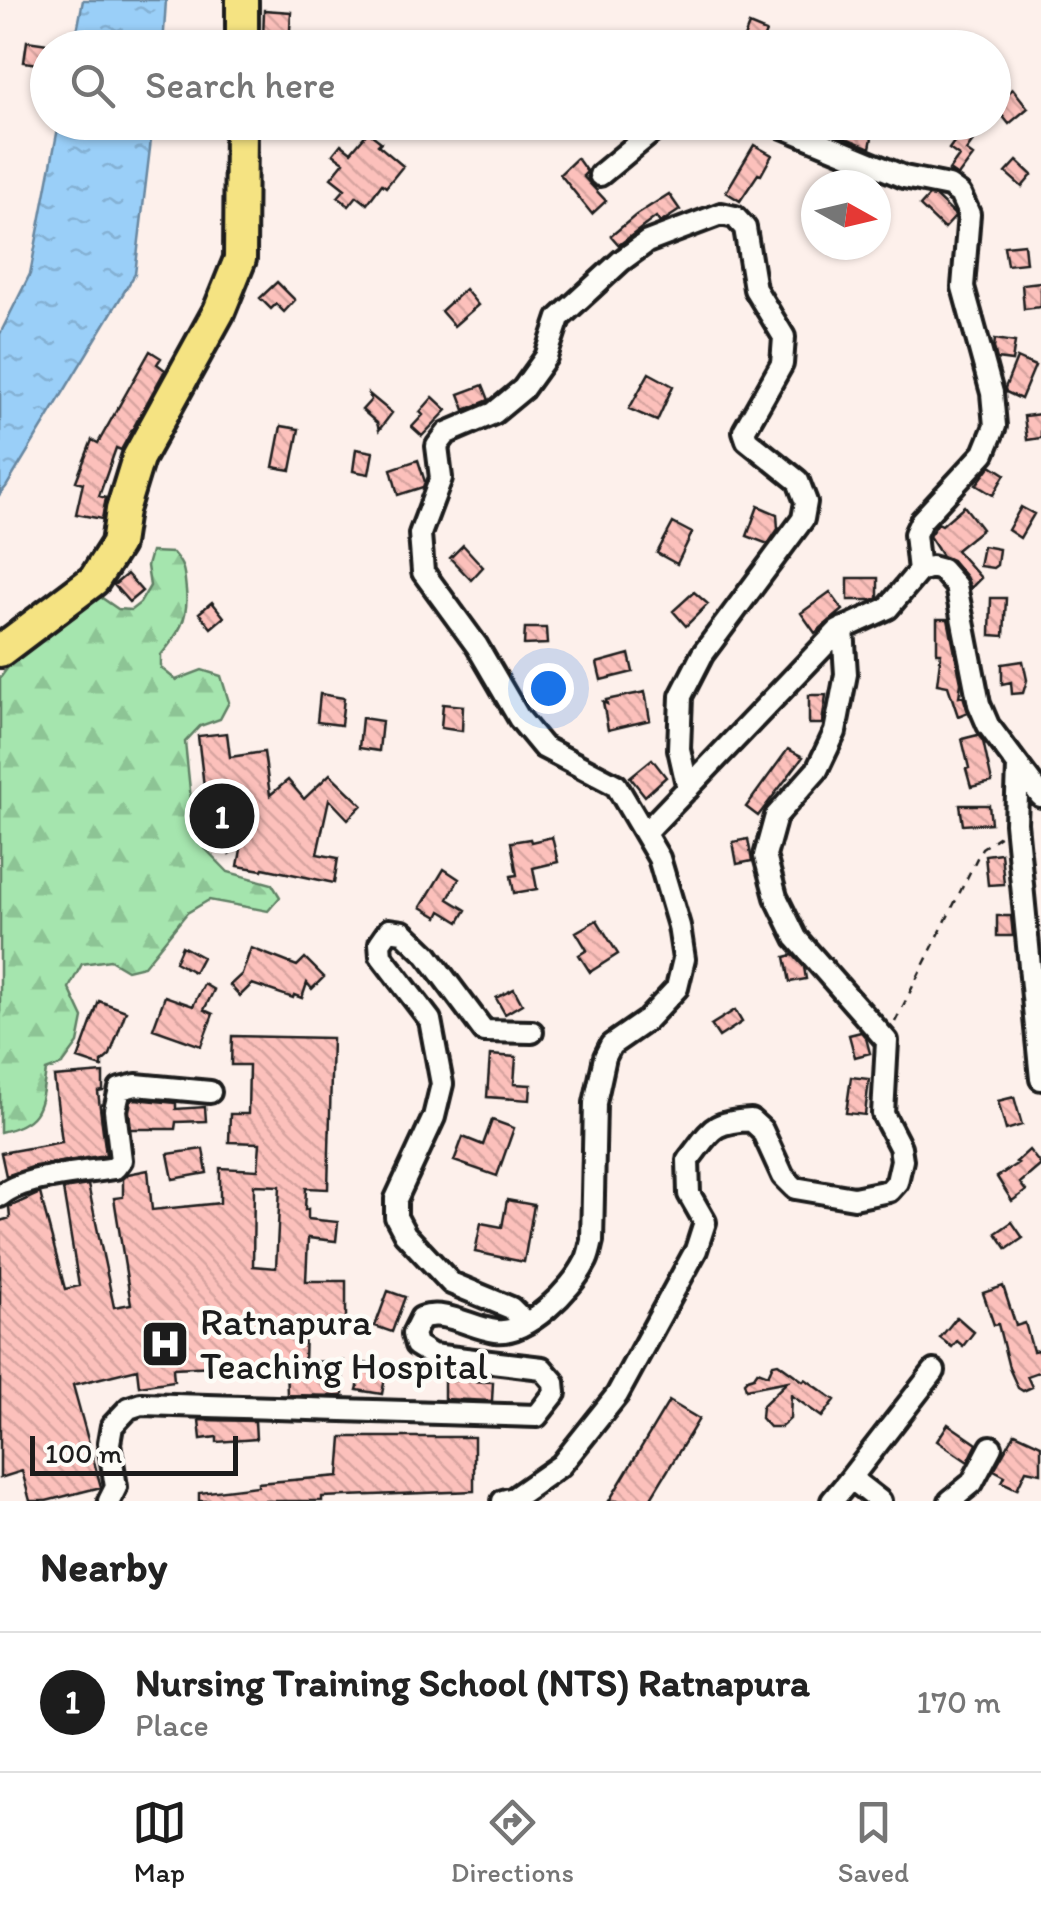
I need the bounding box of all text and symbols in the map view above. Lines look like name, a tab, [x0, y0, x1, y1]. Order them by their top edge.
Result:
search box	[30, 30, 1011, 140]
icon: search	[65, 58, 120, 113]
text: Search here	[145, 62, 336, 108]
north arrow	[801, 170, 891, 260]
your location	[523, 663, 574, 714]
pin: 1	[190, 778, 254, 854]
place label: Ratnapura Teaching Hospital	[200, 1299, 488, 1389]
hospital icon: Ratnapura Teaching Hospital	[139, 1318, 191, 1370]
scale bar	[30, 1431, 238, 1476]
text: 100 m	[45, 1436, 122, 1470]
text: Nearby	[40, 1541, 167, 1592]
text: Nursing Training School (NTS) Ratnapura	[135, 1660, 810, 1706]
text: 1	[65, 1683, 80, 1721]
text: 170 m	[916, 1683, 1001, 1721]
text: Place	[135, 1706, 209, 1744]
tab: Map	[132, 1795, 187, 1889]
tab: Directions	[451, 1795, 574, 1889]
tab: Saved	[838, 1795, 909, 1889]

